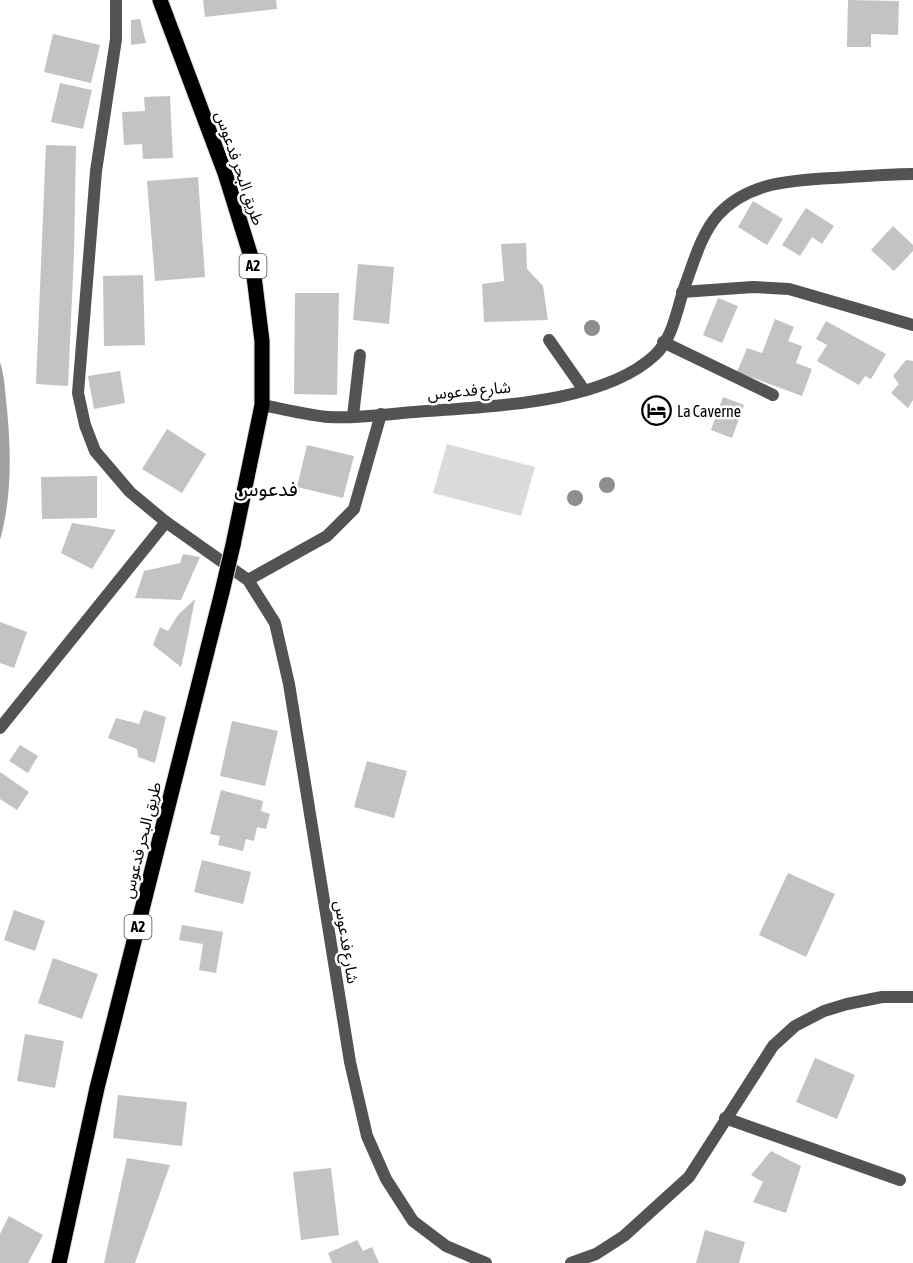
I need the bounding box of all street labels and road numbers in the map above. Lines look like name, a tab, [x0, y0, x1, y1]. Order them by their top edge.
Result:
street label: طريق البحر فدعوس	[210, 109, 268, 228]
road number: A2	[240, 254, 266, 278]
street label: شارع فدعوس	[426, 377, 512, 407]
street label: طريق البحر فدعوس	[118, 780, 166, 901]
street label: شارع فدعوس	[328, 899, 362, 986]
road number: A2	[124, 915, 152, 939]

